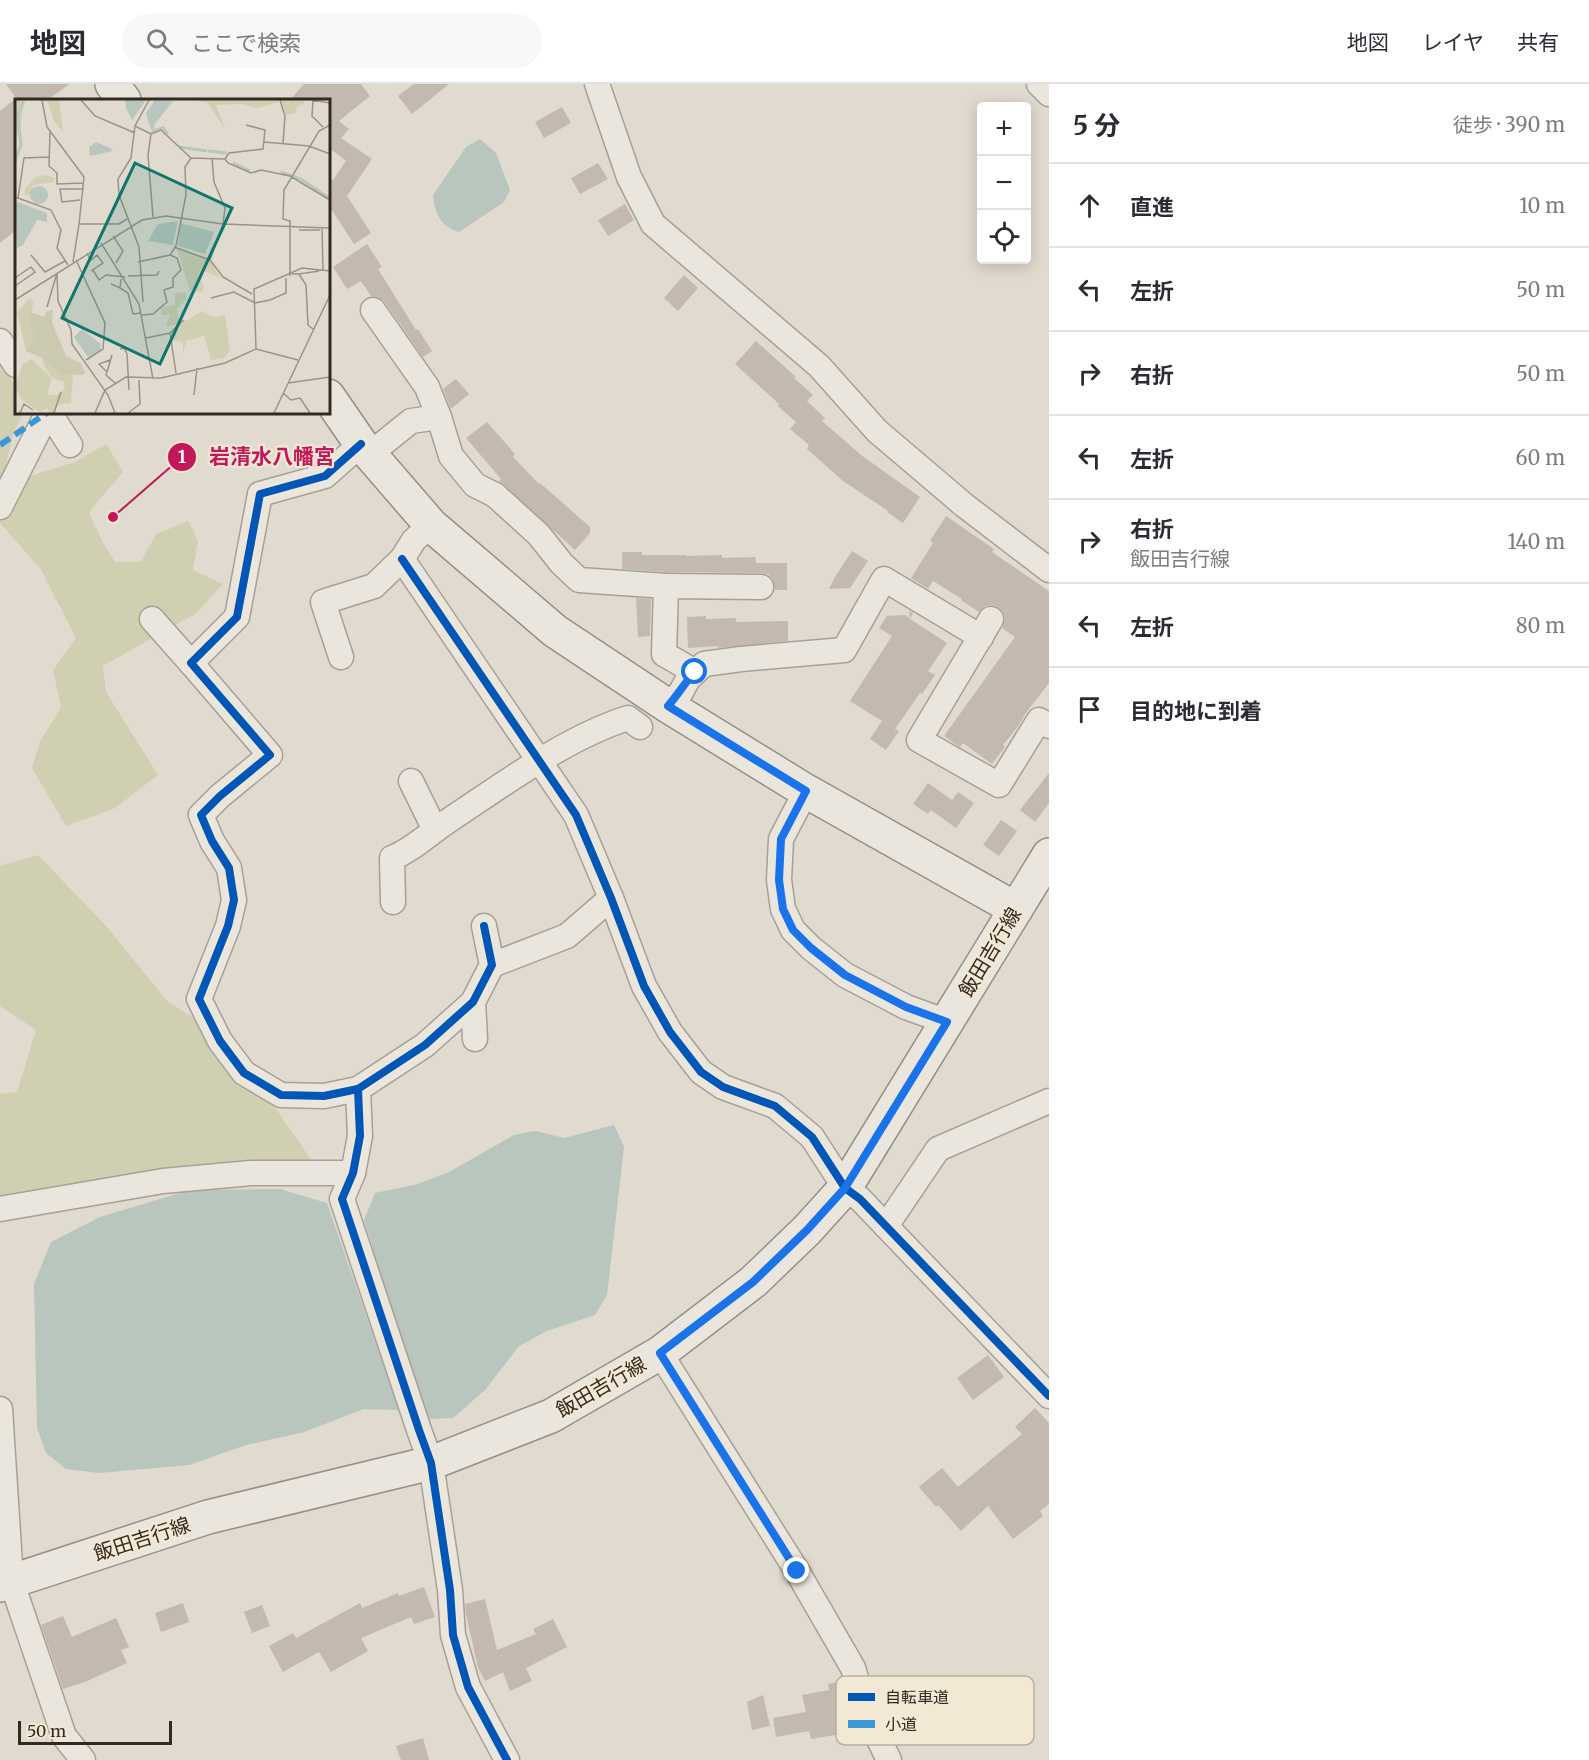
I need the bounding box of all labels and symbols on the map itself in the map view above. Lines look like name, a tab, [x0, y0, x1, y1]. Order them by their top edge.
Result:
inset map	[15, 99, 330, 414]
callout: 岩清水八幡宮	[167, 437, 347, 476]
text: 岩清水八幡宮	[209, 443, 335, 470]
text: 1	[178, 445, 186, 468]
route start	[681, 658, 707, 684]
street label: 飯田吉行線	[953, 902, 1026, 1001]
street label: 飯田吉行線	[551, 1351, 650, 1422]
street label: 飯田吉行線	[90, 1511, 193, 1566]
route end	[783, 1557, 809, 1583]
legend	[836, 1676, 1034, 1745]
text: 自転車道	[885, 1687, 949, 1707]
text: 小道	[885, 1714, 917, 1734]
scale bar	[18, 1718, 172, 1746]

